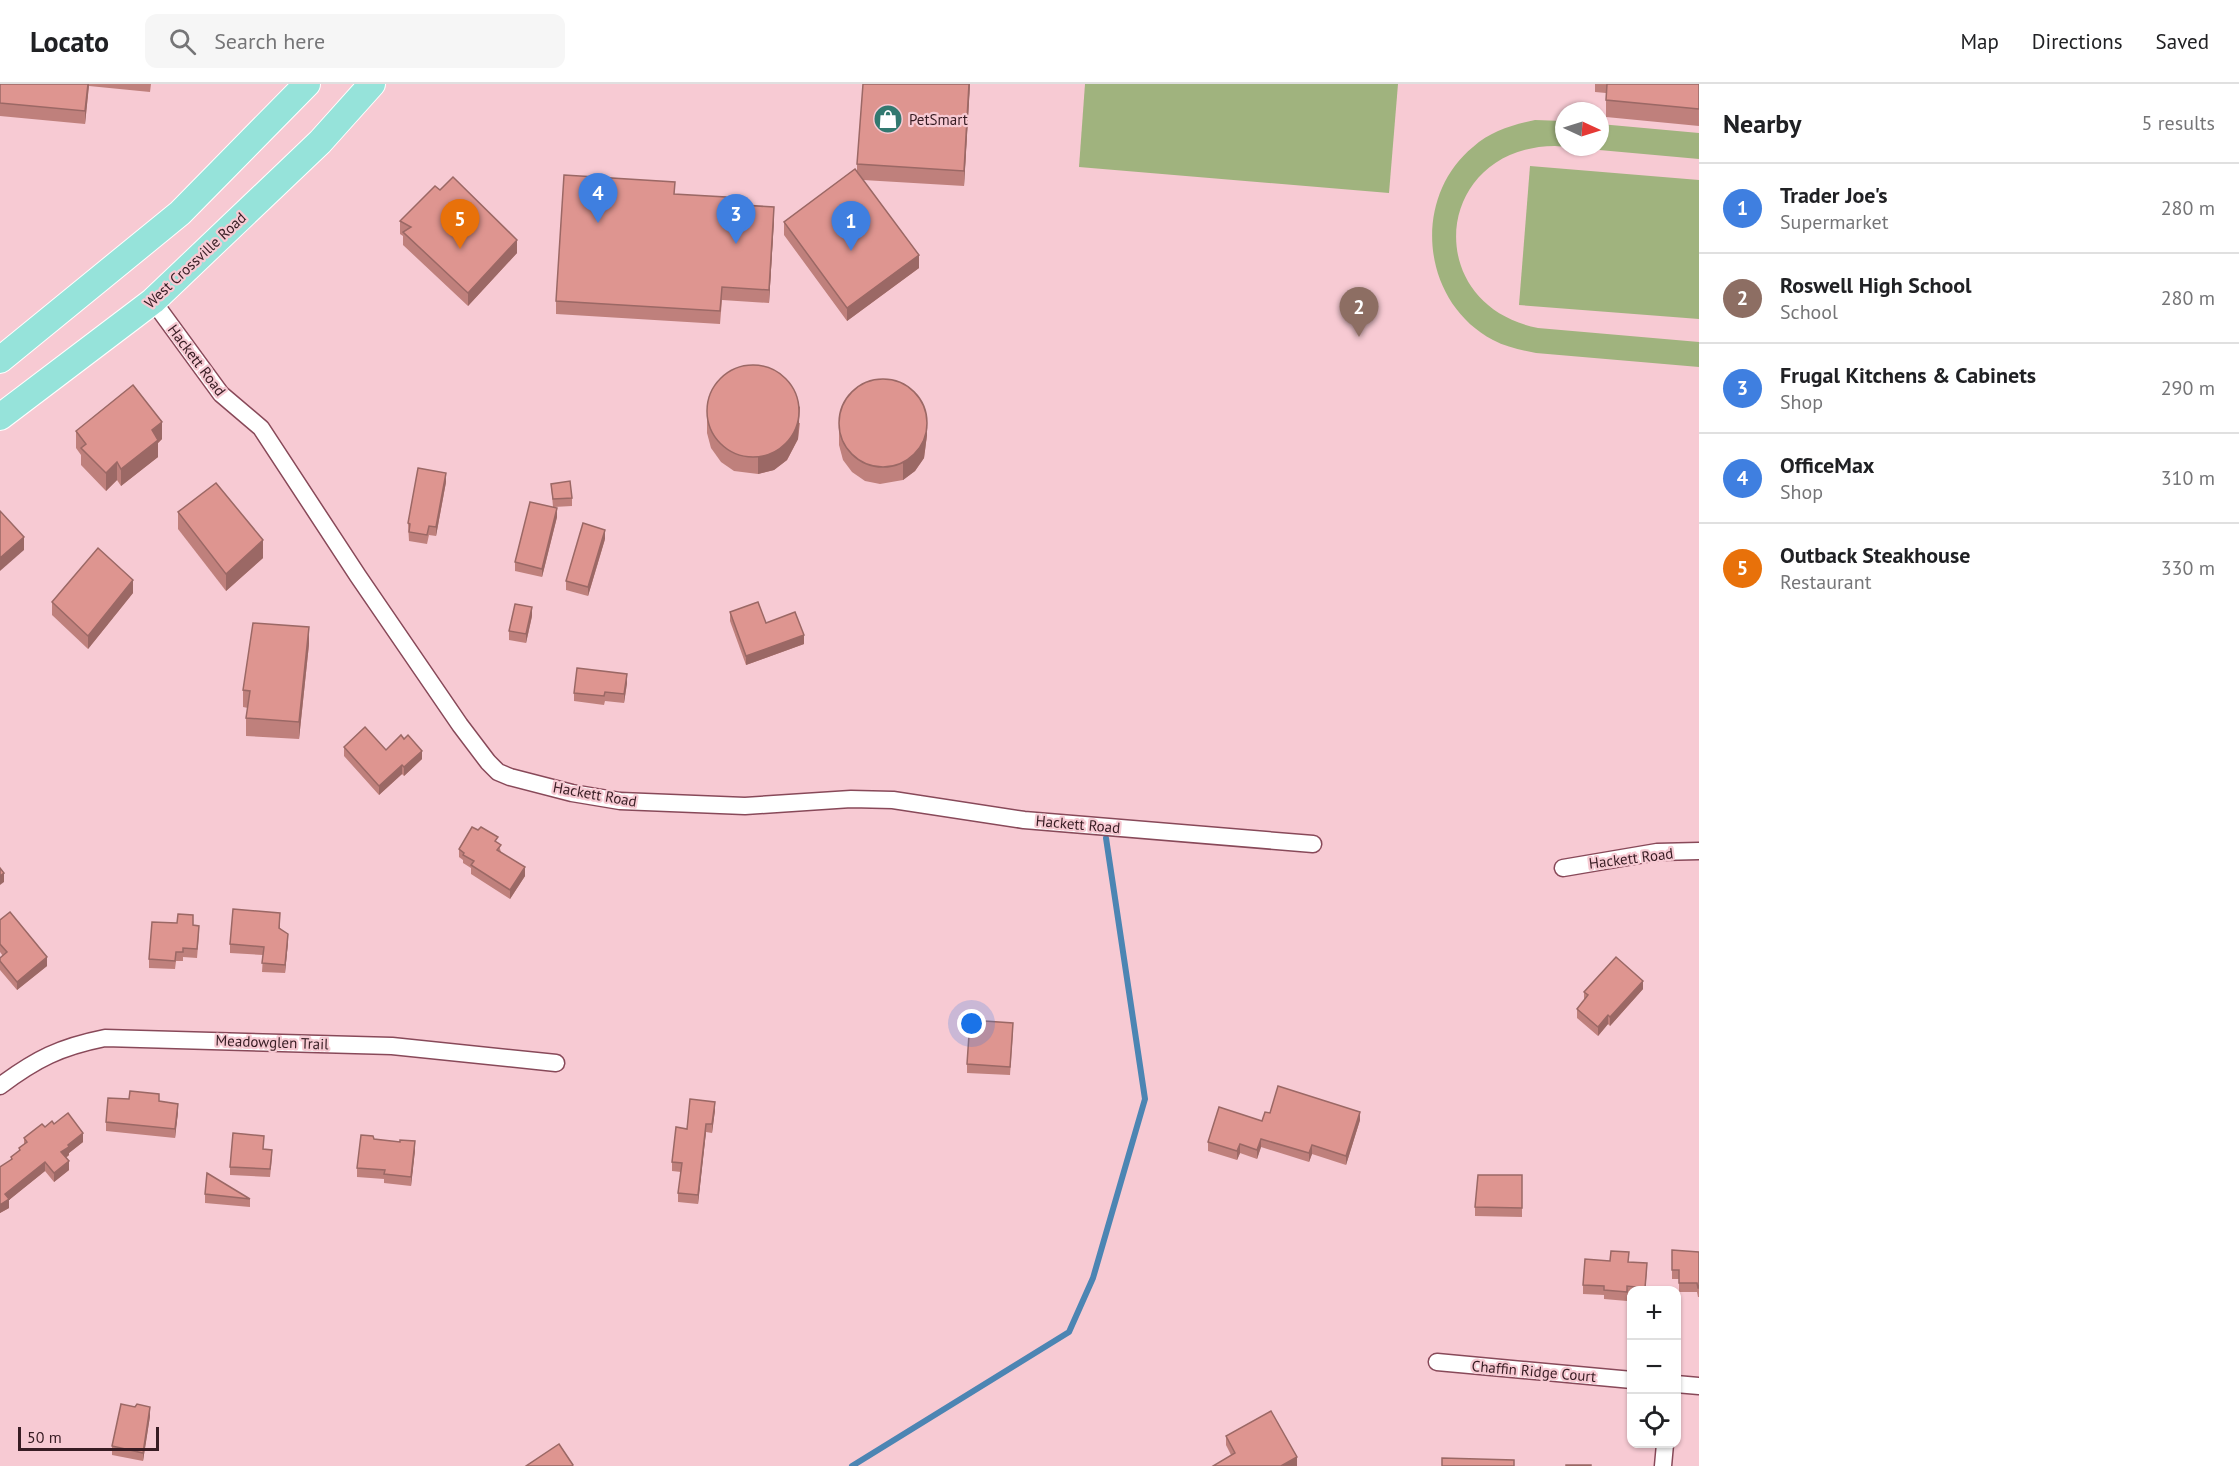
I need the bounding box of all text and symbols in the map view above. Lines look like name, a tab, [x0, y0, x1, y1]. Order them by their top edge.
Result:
search box	[145, 14, 565, 68]
text: Locato	[30, 23, 109, 60]
icon: search	[166, 25, 199, 58]
text: Search here	[214, 27, 325, 55]
text: Map	[1960, 28, 1999, 55]
text: Directions	[2032, 28, 2123, 55]
text: Saved	[2156, 28, 2209, 55]
north arrow	[1555, 102, 1609, 156]
shop icon: PetSmart	[872, 103, 904, 135]
text: Nearby	[1723, 107, 1801, 140]
place label: PetSmart	[909, 110, 968, 129]
text: 5 results	[2142, 110, 2215, 136]
pin: 4	[578, 174, 618, 223]
text: Trader Joe's	[1780, 181, 1888, 209]
pin: 3	[716, 194, 756, 244]
text: 1	[1737, 195, 1748, 221]
text: 280 m	[2161, 195, 2215, 221]
pin: 5	[440, 200, 480, 249]
pin: 1	[832, 202, 870, 251]
street label: West Crossville Road	[140, 208, 250, 312]
text: Supermarket	[1780, 209, 1888, 235]
text: Roswell High School	[1780, 271, 1972, 299]
text: 2	[1737, 285, 1748, 311]
text: 280 m	[2161, 285, 2215, 311]
pin: 2	[1340, 288, 1378, 337]
text: School	[1780, 299, 1838, 325]
street label: Hackett Road	[164, 320, 230, 400]
text: Frugal Kitchens & Cabinets	[1780, 361, 2036, 389]
text: 3	[1737, 375, 1748, 401]
text: 290 m	[2161, 375, 2215, 401]
text: Shop	[1780, 389, 1823, 415]
text: OfficeMax	[1780, 451, 1874, 479]
text: 4	[1737, 465, 1748, 491]
text: 310 m	[2161, 465, 2215, 491]
text: Shop	[1780, 479, 1823, 505]
text: Outback Steakhouse	[1780, 541, 1970, 569]
text: 5	[1737, 555, 1748, 581]
text: 330 m	[2161, 555, 2215, 581]
text: Restaurant	[1780, 569, 1871, 595]
street label: Hackett Road	[552, 777, 638, 811]
street label: Hackett Road	[1035, 811, 1121, 837]
street label: Hackett Road	[1588, 843, 1674, 873]
your location	[957, 1009, 986, 1038]
street label: Meadowglen Trail	[215, 1031, 330, 1053]
map controls	[1627, 1286, 1681, 1448]
button: +	[1627, 1286, 1681, 1340]
button: −	[1627, 1340, 1681, 1394]
street label: Chaffin Ridge Court	[1471, 1356, 1597, 1386]
button: locate	[1627, 1394, 1681, 1448]
scale bar	[18, 1424, 159, 1452]
text: 50 m	[27, 1427, 62, 1447]

